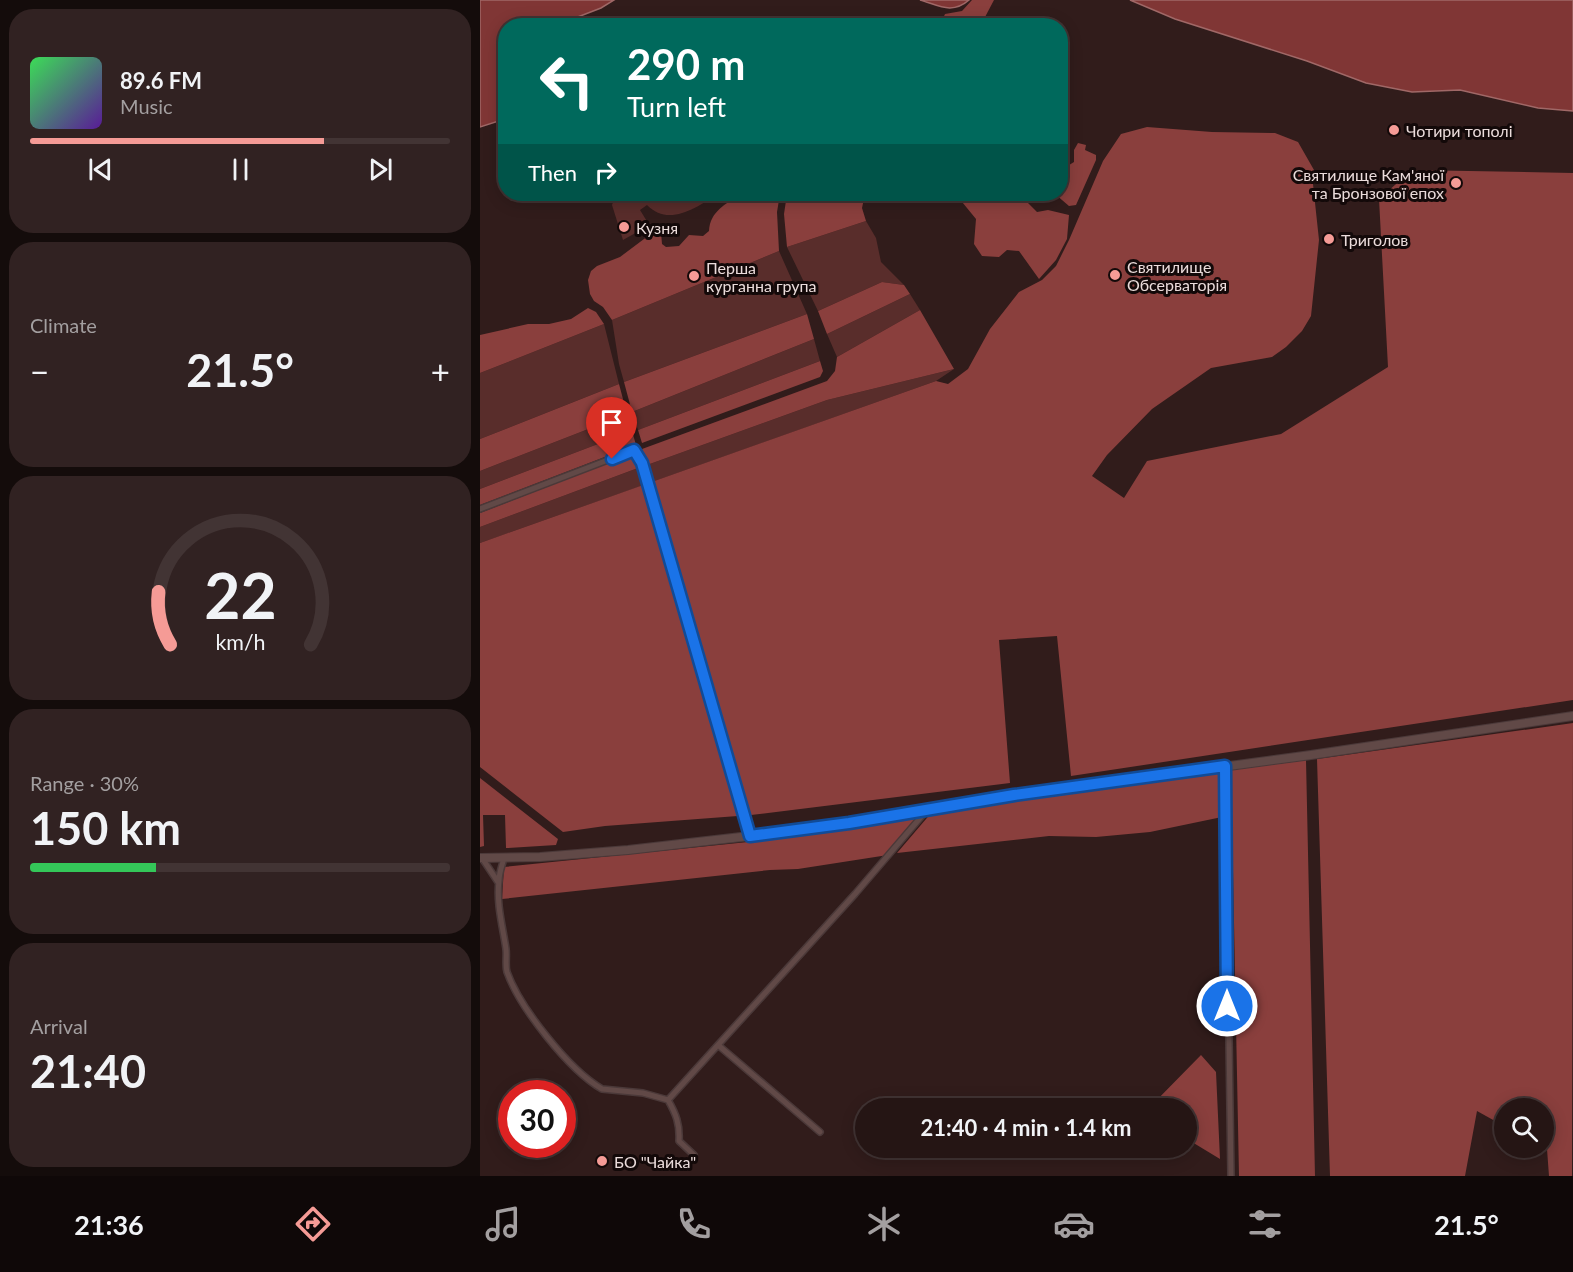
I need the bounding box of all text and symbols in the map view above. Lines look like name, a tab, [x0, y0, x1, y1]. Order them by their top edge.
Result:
text: 290 m	[627, 39, 745, 89]
icon: left	[528, 42, 606, 120]
text: 89.6 FM	[120, 67, 202, 94]
text: Turn left	[627, 90, 726, 123]
text: Music	[120, 94, 173, 118]
place label: Чотири тополі	[1406, 121, 1513, 140]
marker: Чотири тополі	[1387, 123, 1401, 137]
icon: previous	[84, 153, 117, 186]
icon: pause	[224, 153, 257, 186]
icon: next	[364, 153, 397, 186]
icon: right	[589, 156, 622, 189]
text: Then	[528, 159, 577, 186]
place label: Святилище Кам'яної та Бронзової епох	[1293, 165, 1445, 202]
marker: Святилище Кам'яної та Бронзової епох	[1449, 176, 1463, 190]
place label: Кузня	[636, 218, 678, 237]
marker: Кузня	[617, 220, 631, 234]
place label: Триголов	[1341, 230, 1408, 249]
marker: Триголов	[1322, 232, 1336, 246]
place label: Святилище Обсерваторія	[1127, 257, 1227, 294]
place label: Перша курганна група	[706, 258, 817, 295]
marker: Святилище Обсерваторія	[1108, 268, 1122, 282]
marker: Перша курганна група	[687, 269, 701, 283]
text: Climate	[30, 313, 97, 337]
text: 21.5°	[186, 343, 294, 397]
text: −	[30, 351, 49, 391]
text: +	[431, 351, 450, 391]
pin	[586, 397, 637, 459]
icon: arrive	[595, 406, 628, 439]
text: 22	[204, 557, 276, 632]
text: km/h	[215, 629, 265, 655]
text: Range · 30%	[30, 771, 139, 795]
text: 150 km	[30, 801, 181, 855]
position arrow	[1195, 974, 1259, 1038]
text: Arrival	[30, 1014, 88, 1038]
text: 21:40	[30, 1044, 146, 1098]
speed limit sign: 30	[498, 1080, 576, 1158]
map controls	[1494, 1098, 1554, 1158]
button: search	[1494, 1098, 1554, 1158]
text: 21:40 · 4 min · 1.4 km	[921, 1114, 1131, 1141]
place label: БО "Чайка"	[614, 1152, 696, 1171]
marker: БО "Чайка"	[595, 1154, 609, 1168]
icon: directions	[292, 1203, 334, 1245]
icon: music	[482, 1203, 524, 1245]
icon: phone	[673, 1203, 715, 1245]
icon: climate	[863, 1203, 905, 1245]
icon: car	[1053, 1203, 1095, 1245]
icon: filters	[1244, 1203, 1286, 1245]
text: 21:36	[74, 1208, 144, 1241]
text: 21.5°	[1434, 1208, 1499, 1241]

